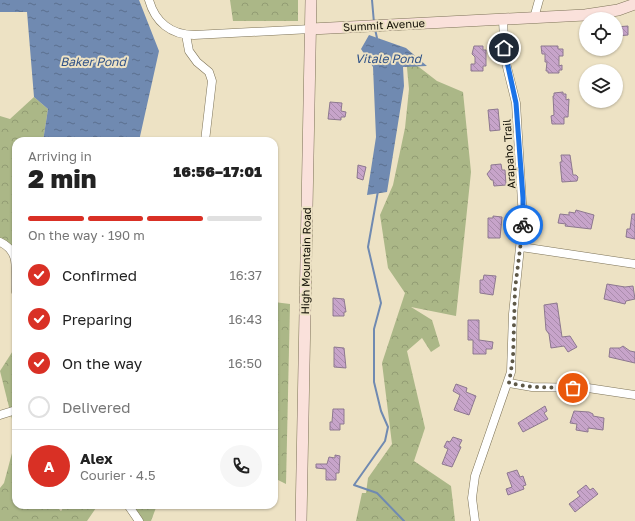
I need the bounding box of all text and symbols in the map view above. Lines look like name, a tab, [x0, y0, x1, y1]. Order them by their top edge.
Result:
map controls	[579, 12, 623, 108]
button: locate	[579, 12, 623, 56]
street label: Summit Avenue	[343, 16, 425, 33]
pin	[487, 31, 521, 65]
icon: home	[493, 37, 515, 59]
water label: Vitale Pond	[355, 51, 423, 66]
water label: Baker Pond	[60, 54, 127, 69]
button: layers	[579, 64, 623, 108]
street label: Arapaho Trail	[500, 118, 517, 189]
text: Arriving in	[28, 148, 92, 164]
text: 16:56–17:01	[173, 162, 262, 180]
text: 2 min	[28, 163, 96, 194]
courier	[503, 205, 543, 245]
street label: High Mountain Road	[298, 207, 313, 315]
icon: bike	[512, 214, 534, 236]
text: On the way · 190 m	[28, 227, 145, 243]
icon: check	[28, 264, 50, 286]
text: Confirmed	[62, 266, 137, 284]
text: 16:37	[229, 267, 262, 283]
icon: check	[28, 308, 50, 330]
text: Preparing	[62, 310, 132, 328]
text: 16:43	[228, 311, 262, 327]
icon: check	[28, 352, 50, 374]
text: On the way	[62, 354, 142, 372]
text: 16:50	[228, 355, 262, 371]
pin	[556, 371, 590, 405]
icon: bag	[562, 377, 584, 399]
text: Delivered	[62, 398, 130, 416]
button: phone	[220, 445, 262, 487]
text: Alex	[80, 449, 113, 467]
text: A	[44, 457, 54, 475]
text: Courier · 4.5	[80, 467, 155, 483]

